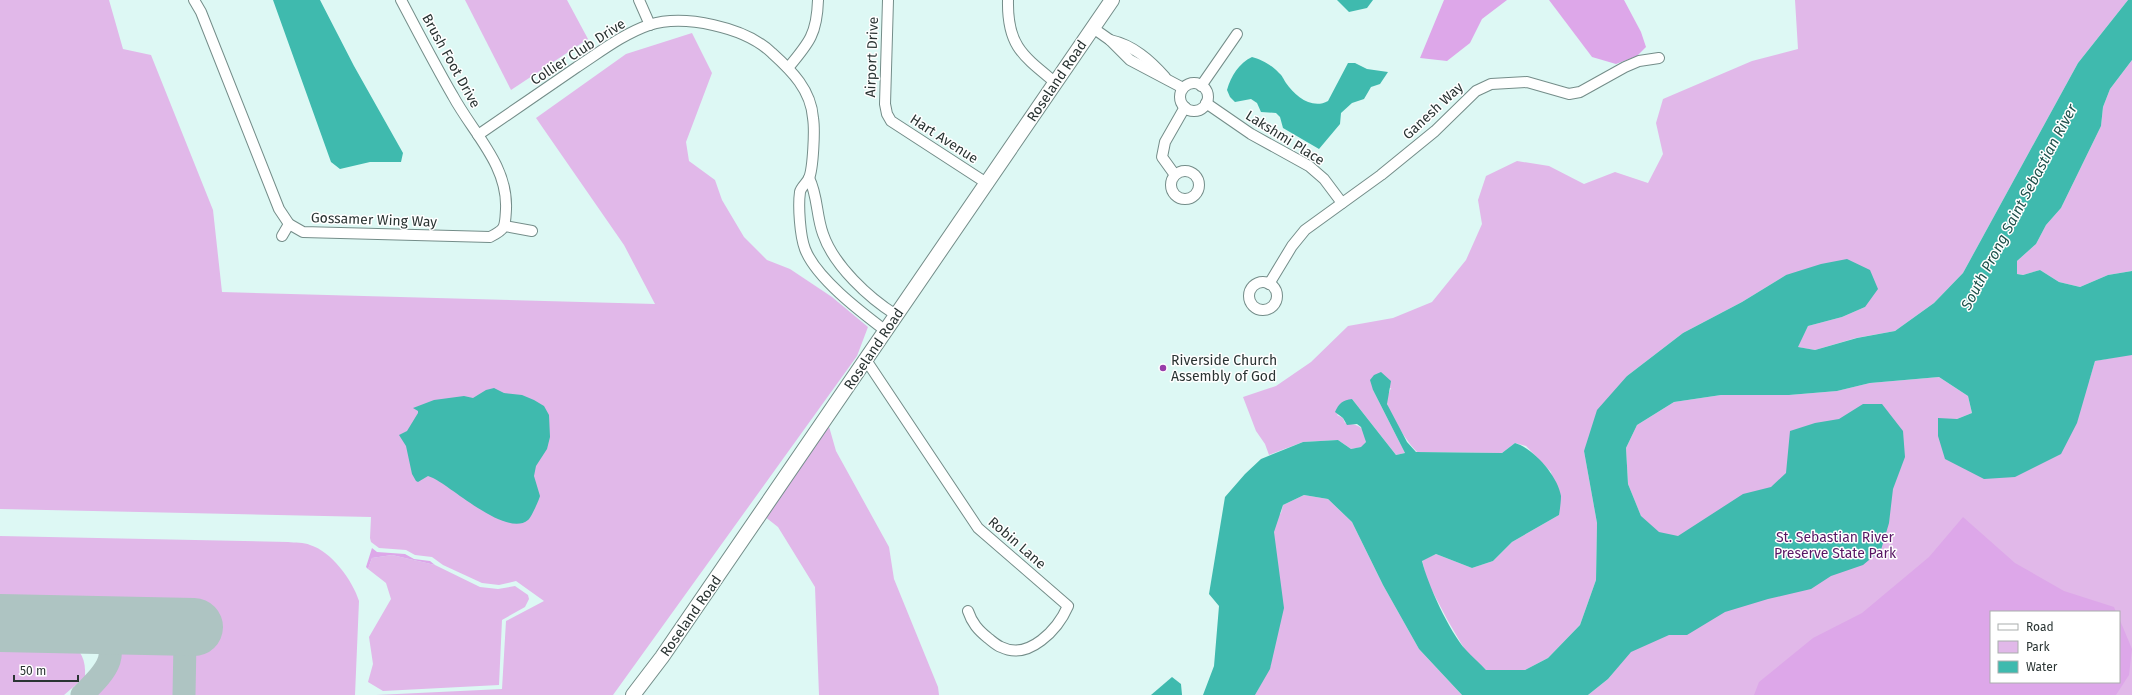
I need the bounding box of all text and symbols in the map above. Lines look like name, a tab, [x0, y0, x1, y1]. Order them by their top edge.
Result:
street label: Brush Foot Drive	[418, 11, 484, 111]
street label: Collier Club Drive	[527, 15, 629, 89]
street label: Airport Drive	[862, 16, 882, 98]
street label: Roseland Road	[1023, 37, 1091, 125]
street label: Ganesh Way	[1399, 79, 1467, 143]
water label: South Prong Saint Sebastian River	[1957, 100, 2082, 314]
street label: Lakshmi Place	[1242, 107, 1328, 169]
street label: Hart Avenue	[907, 111, 981, 167]
street label: Gossamer Wing Way	[311, 209, 438, 231]
street label: Roseland Road	[840, 305, 908, 393]
place label: Riverside Church Assembly of God	[1171, 352, 1277, 385]
marker: Riverside Church Assembly of God	[1158, 363, 1168, 373]
street label: Robin Lane	[985, 513, 1049, 573]
park label: St. Sebastian River Preserve State Park	[1774, 529, 1897, 562]
street label: Roseland Road	[657, 572, 725, 660]
legend	[1990, 611, 2120, 683]
text: Road	[2026, 620, 2054, 634]
text: Park	[2026, 640, 2050, 654]
scale bar	[14, 657, 78, 683]
text: Water	[2026, 660, 2058, 674]
text: 50 m	[20, 664, 46, 678]

